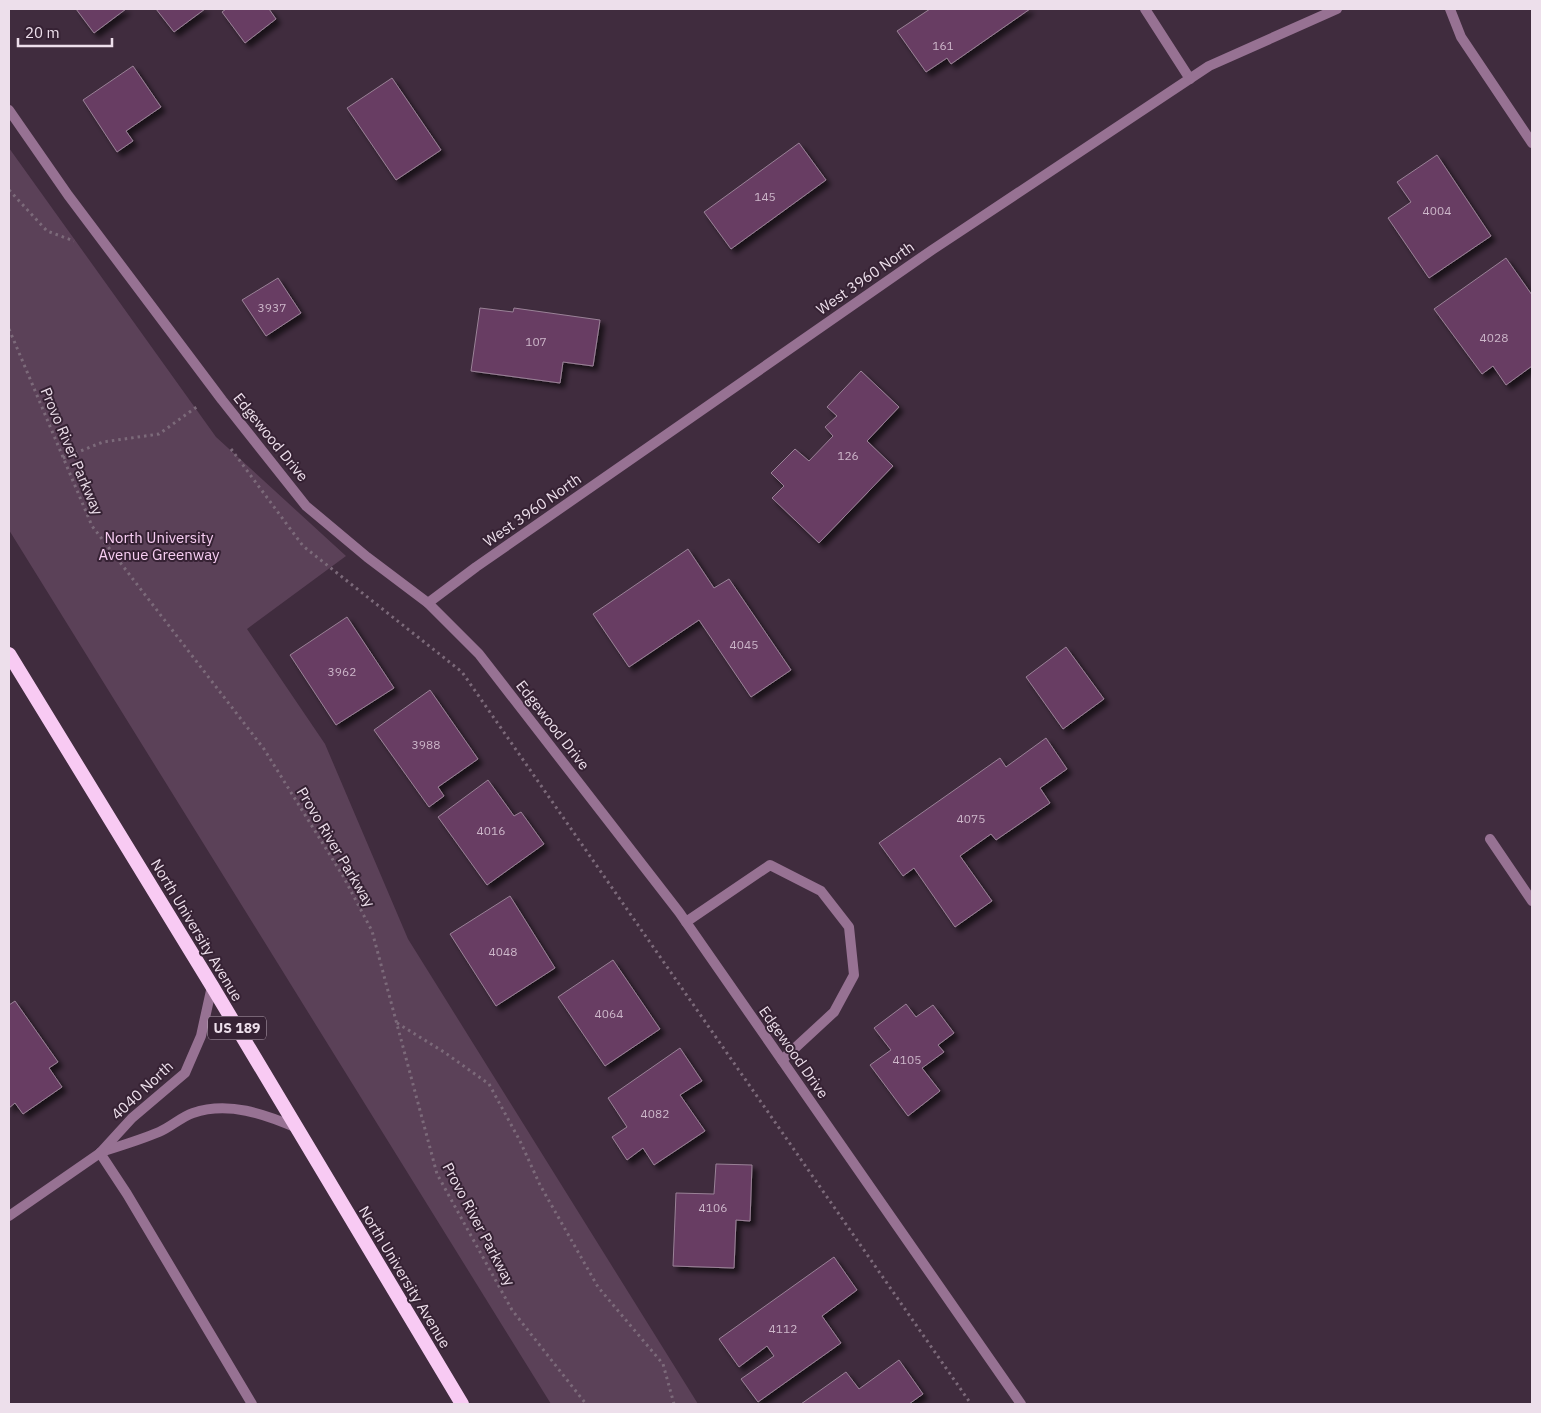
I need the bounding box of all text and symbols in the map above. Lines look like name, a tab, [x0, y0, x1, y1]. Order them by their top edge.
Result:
scale bar	[18, 15, 111, 47]
text: 20 m	[25, 23, 60, 42]
house number: 161	[932, 38, 954, 53]
house number: 145	[754, 189, 776, 204]
house number: 4004	[1423, 203, 1451, 218]
street label: West 3960 North	[812, 237, 918, 319]
house number: 3937	[258, 300, 286, 315]
house number: 4028	[1480, 330, 1508, 345]
house number: 107	[525, 334, 547, 349]
street label: Provo River Parkway	[37, 384, 108, 518]
street label: Edgewood Drive	[229, 389, 313, 485]
house number: 126	[837, 448, 859, 463]
street label: West 3960 North	[479, 469, 585, 551]
park label: North University Avenue Greenway	[98, 528, 220, 564]
house number: 4045	[730, 637, 758, 652]
house number: 3962	[328, 664, 356, 679]
street label: Edgewood Drive	[512, 676, 594, 774]
house number: 3988	[412, 737, 440, 752]
street label: Provo River Parkway	[293, 783, 380, 911]
house number: 4075	[957, 811, 985, 826]
house number: 4016	[477, 823, 505, 838]
street label: North University Avenue	[147, 855, 247, 1005]
house number: 4048	[489, 944, 517, 959]
street label: Edgewood Drive	[755, 1002, 833, 1102]
house number: 4064	[595, 1006, 623, 1021]
road number: US 189	[208, 1016, 266, 1040]
house number: 4105	[893, 1052, 921, 1067]
street label: 4040 North	[107, 1056, 177, 1124]
house number: 4082	[641, 1106, 669, 1121]
street label: Provo River Parkway	[438, 1159, 520, 1289]
house number: 4106	[699, 1200, 727, 1215]
street label: North University Avenue	[355, 1202, 455, 1352]
house number: 4112	[769, 1321, 797, 1336]

